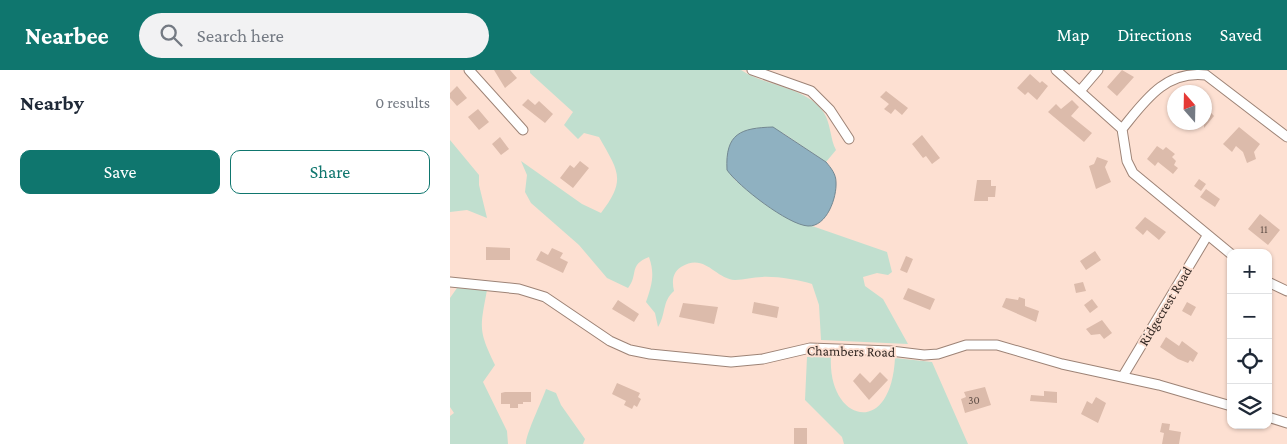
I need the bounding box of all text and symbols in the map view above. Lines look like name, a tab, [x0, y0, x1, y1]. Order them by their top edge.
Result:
search box	[139, 13, 489, 58]
icon: search	[157, 21, 185, 49]
text: Nearbee	[25, 22, 109, 49]
text: Search here	[197, 25, 284, 46]
text: Map	[1057, 25, 1089, 45]
text: Directions	[1117, 25, 1192, 45]
text: Saved	[1220, 25, 1262, 45]
north arrow	[1167, 85, 1212, 130]
text: Nearby	[20, 91, 84, 115]
text: 0 results	[375, 94, 430, 111]
button: Save	[20, 150, 220, 194]
button: Share	[230, 150, 430, 194]
house number: 11	[1260, 223, 1268, 235]
map controls	[1227, 249, 1272, 429]
button: +	[1227, 249, 1272, 294]
street label: Ridgecrest Road	[1135, 263, 1195, 348]
button: −	[1227, 294, 1272, 339]
button: locate	[1227, 339, 1272, 384]
street label: Chambers Road	[807, 342, 896, 360]
button: layers	[1227, 384, 1272, 429]
house number: 30	[968, 394, 980, 406]

